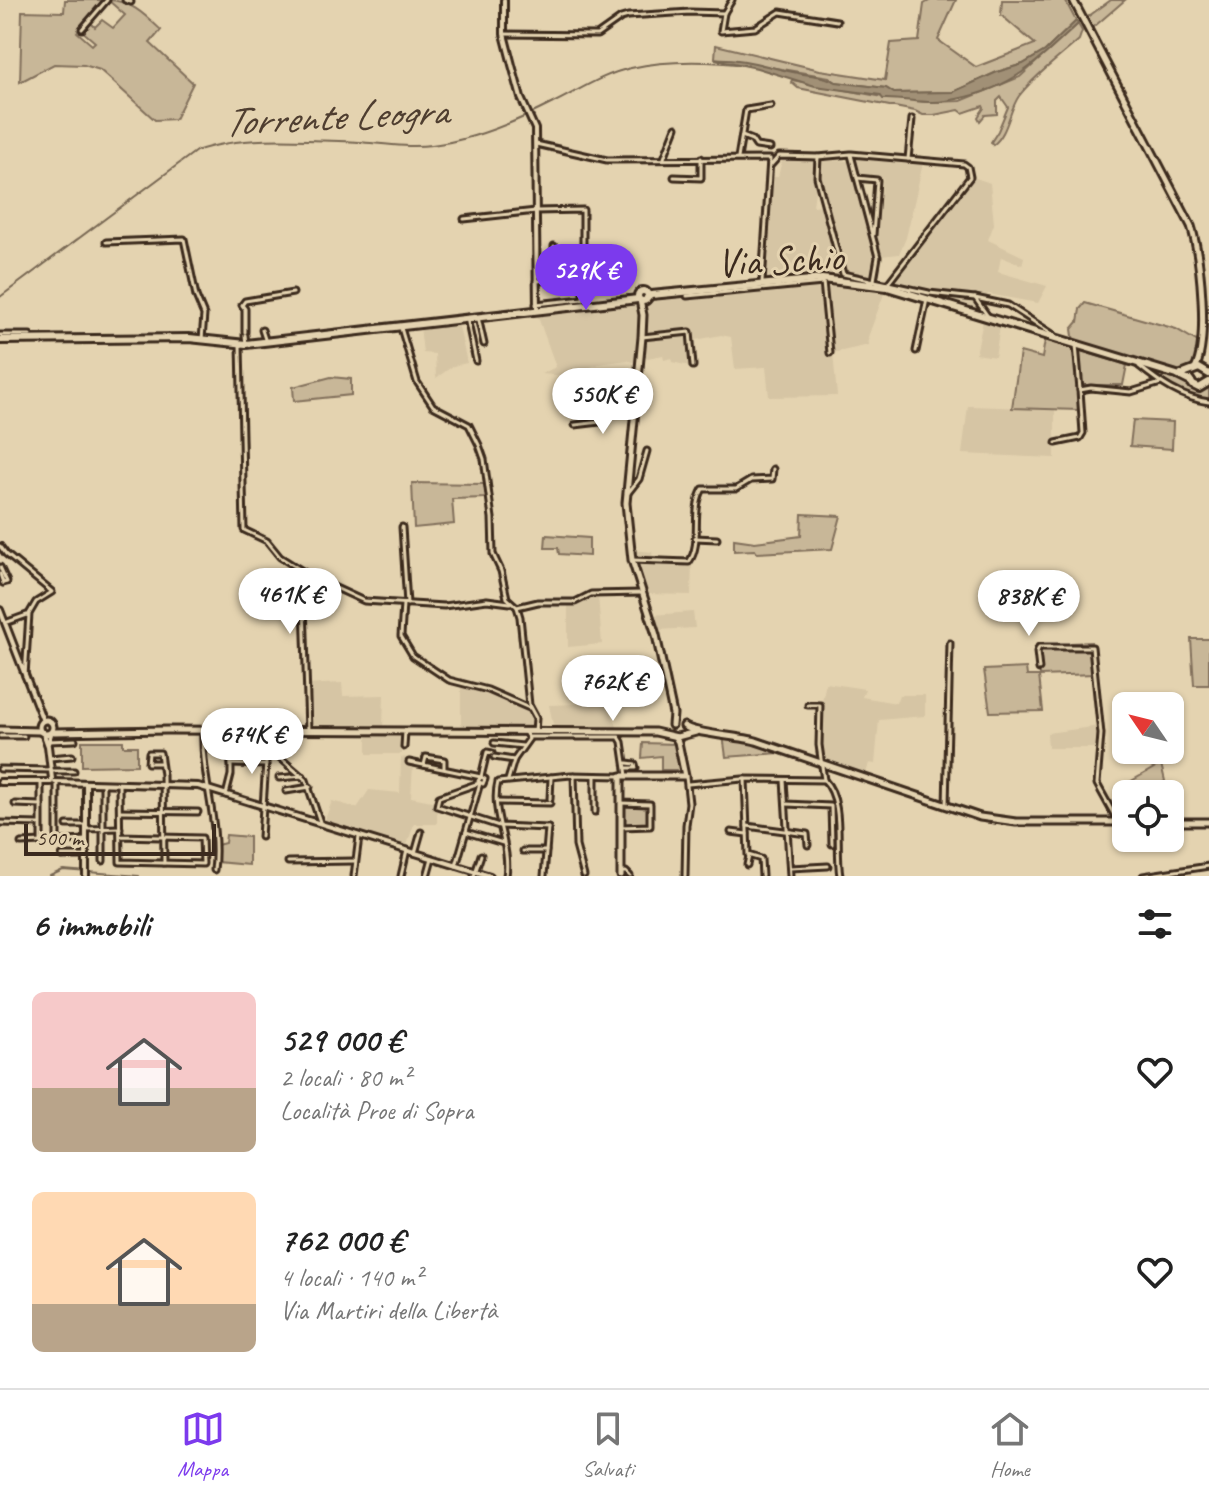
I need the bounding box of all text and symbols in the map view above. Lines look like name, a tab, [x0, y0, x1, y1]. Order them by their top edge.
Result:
water label: Torrente Leogra	[222, 84, 453, 149]
street label: Via Schio	[716, 232, 846, 288]
pin: 529K €	[521, 244, 651, 312]
text: 529K €	[553, 253, 619, 286]
pin: 550K €	[538, 368, 668, 436]
text: 550K €	[570, 377, 636, 410]
pin: 461K €	[225, 568, 355, 636]
pin: 838K €	[964, 570, 1094, 638]
text: 461K €	[257, 577, 323, 610]
text: 838K €	[996, 579, 1062, 612]
pin: 762K €	[548, 655, 678, 723]
text: 762K €	[580, 664, 646, 697]
north arrow	[1112, 692, 1184, 764]
map controls	[1112, 692, 1184, 852]
pin: 674K €	[187, 708, 317, 776]
text: 674K €	[219, 717, 285, 750]
button: locate	[1112, 780, 1184, 852]
scale bar	[24, 820, 216, 856]
text: 500 m	[36, 824, 83, 852]
icon: filters	[1133, 902, 1177, 946]
text: 6 immobili	[32, 903, 150, 946]
text: 529 000 €	[280, 1018, 403, 1061]
icon: home	[96, 1024, 192, 1120]
icon: heart	[1133, 1050, 1177, 1094]
text: 2 locali · 80 m²	[280, 1061, 410, 1094]
text: Località Proe di Sopra	[280, 1094, 473, 1127]
text: 762 000 €	[280, 1218, 404, 1261]
icon: home	[96, 1224, 192, 1320]
icon: heart	[1133, 1250, 1177, 1294]
text: 4 locali · 140 m²	[280, 1261, 422, 1294]
text: Via Martiri della Libertà	[280, 1294, 497, 1327]
tab: Mappa	[177, 1407, 228, 1483]
tab: Salvati	[582, 1407, 634, 1483]
tab: Home	[988, 1407, 1032, 1483]

